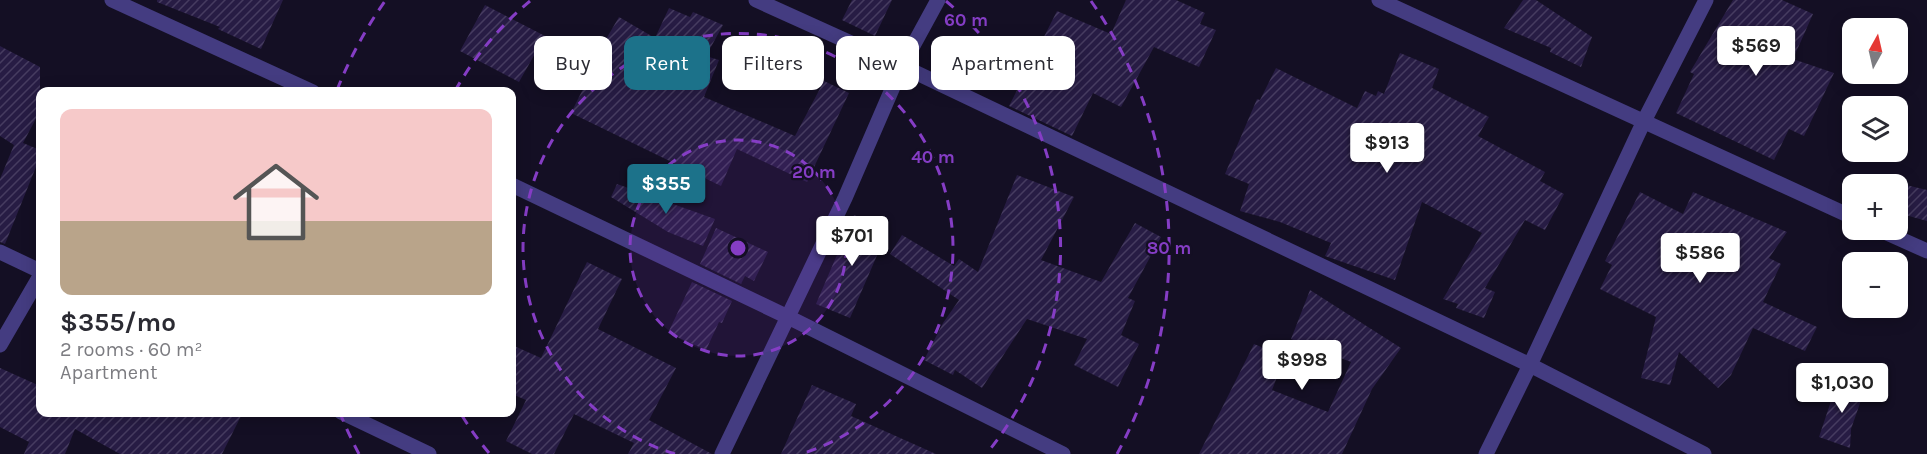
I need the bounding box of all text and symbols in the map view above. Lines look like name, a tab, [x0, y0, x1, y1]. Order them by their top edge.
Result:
text: 60 m	[944, 9, 988, 31]
north arrow	[1842, 18, 1908, 84]
map controls	[1842, 18, 1908, 318]
pin: $569	[1720, 26, 1792, 77]
text: $569	[1731, 34, 1781, 57]
chip: Buy	[534, 36, 612, 90]
chip: Rent	[624, 36, 710, 90]
chip: Filters	[722, 36, 824, 90]
chip: New	[836, 36, 919, 90]
chip: Apartment	[931, 36, 1075, 90]
button: layers	[1842, 96, 1908, 162]
pin: $913	[1351, 123, 1423, 174]
text: $913	[1364, 131, 1410, 154]
text: 40 m	[911, 146, 955, 168]
icon: home	[222, 148, 330, 256]
text: 20 m	[792, 161, 836, 183]
pin: $355	[630, 164, 702, 215]
text: $355	[641, 172, 691, 195]
button: +	[1842, 174, 1908, 240]
pin: $701	[816, 216, 888, 267]
text: $701	[830, 224, 874, 247]
pin: $586	[1664, 233, 1736, 284]
text: 80 m	[1147, 237, 1191, 259]
centre of rings	[728, 238, 748, 258]
text: $586	[1675, 241, 1725, 264]
button: −	[1842, 252, 1908, 318]
text: $355/mo	[60, 307, 176, 338]
text: 2 rooms · 60 m²	[60, 338, 203, 361]
pin: $998	[1266, 340, 1338, 391]
text: $998	[1276, 348, 1328, 371]
text: Apartment	[60, 361, 158, 384]
pin: $1,030	[1793, 363, 1891, 414]
text: $1,030	[1810, 371, 1874, 394]

